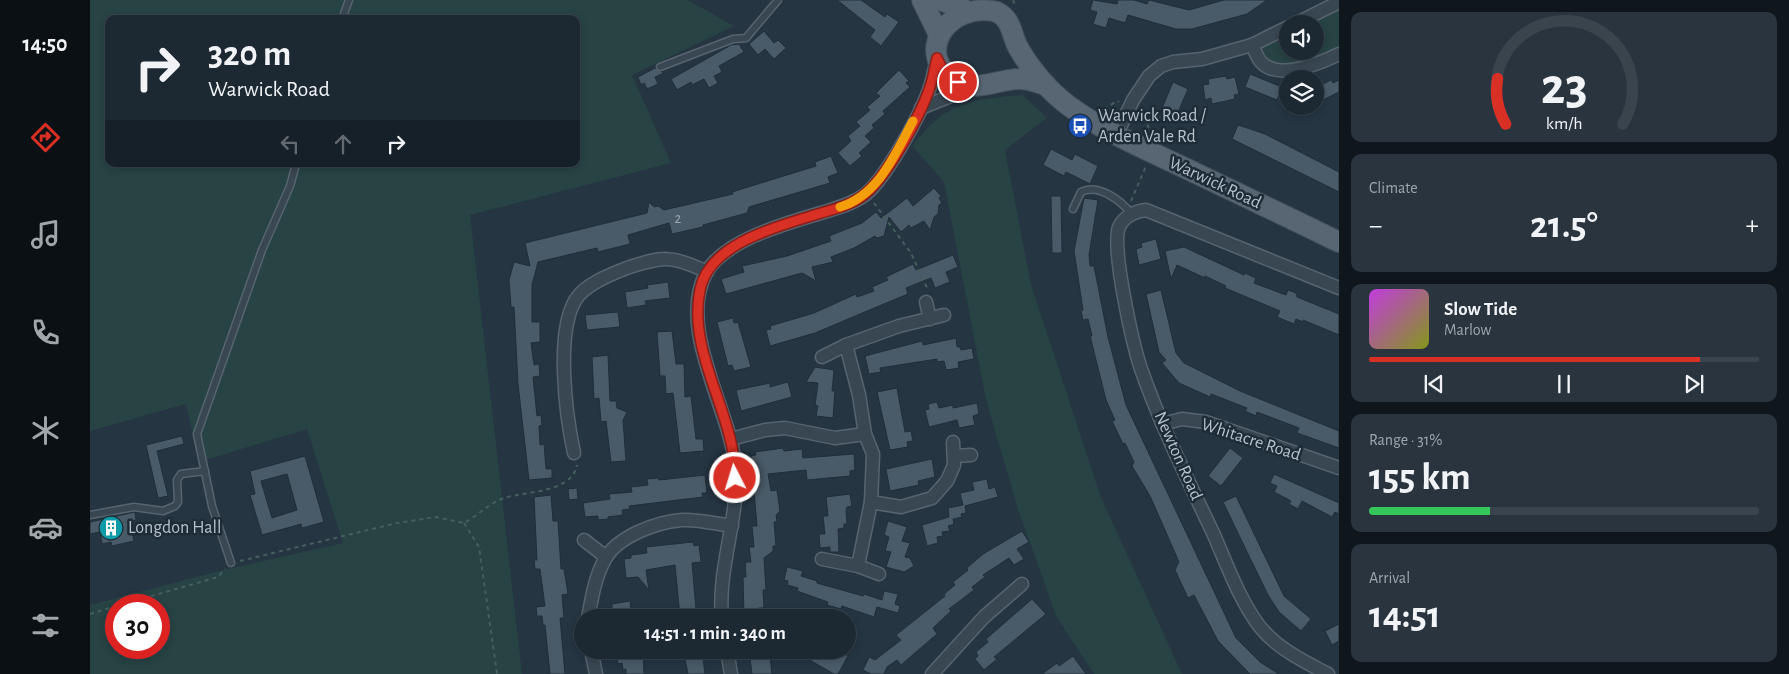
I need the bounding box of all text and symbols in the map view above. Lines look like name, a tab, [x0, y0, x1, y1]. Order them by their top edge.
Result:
map controls	[1279, 15, 1324, 115]
button: sound	[1279, 15, 1324, 60]
text: 14:50	[23, 33, 68, 55]
icon: right	[125, 35, 190, 100]
text: 320 m	[208, 37, 291, 72]
pin	[937, 61, 979, 103]
text: 23	[1541, 61, 1587, 113]
icon: arrive	[944, 68, 972, 96]
button: layers	[1279, 70, 1324, 115]
text: Warwick Road	[208, 78, 330, 100]
place label: Warwick Road / Arden Vale Rd	[1098, 107, 1207, 146]
bus stop icon: Warwick Road / Arden Vale Rd	[1067, 113, 1093, 139]
text: km/h	[1546, 115, 1582, 133]
icon: directions	[28, 120, 63, 155]
icon: left	[276, 130, 304, 158]
icon: ahead	[329, 130, 357, 158]
icon: right	[382, 130, 410, 158]
street label: Warwick Road	[1166, 154, 1264, 212]
text: Climate	[1369, 180, 1418, 196]
text: 21.5°	[1530, 207, 1598, 245]
house number: 2	[675, 211, 682, 226]
text: −	[1369, 212, 1382, 240]
text: +	[1746, 212, 1759, 240]
icon: music	[28, 217, 63, 252]
text: Slow Tide	[1444, 300, 1517, 319]
icon: phone	[28, 315, 63, 350]
text: Marlow	[1444, 322, 1491, 338]
icon: previous	[1420, 370, 1448, 398]
icon: pause	[1550, 370, 1578, 398]
icon: next	[1680, 370, 1708, 398]
street label: Newton Road	[1151, 409, 1205, 503]
icon: climate	[28, 413, 63, 448]
street label: Whitacre Road	[1199, 415, 1303, 465]
text: Range · 31%	[1369, 432, 1442, 448]
position arrow	[708, 451, 760, 503]
text: 155 km	[1369, 459, 1471, 497]
icon: car	[28, 510, 63, 545]
building icon: Longdon Hall	[98, 515, 124, 541]
place label: Longdon Hall	[128, 519, 221, 537]
text: Arrival	[1369, 570, 1410, 586]
speed limit sign: 30	[105, 594, 170, 659]
text: 14:51	[1369, 597, 1441, 635]
icon: filters	[28, 608, 63, 643]
text: 14:51 · 1 min · 340 m	[644, 624, 786, 643]

